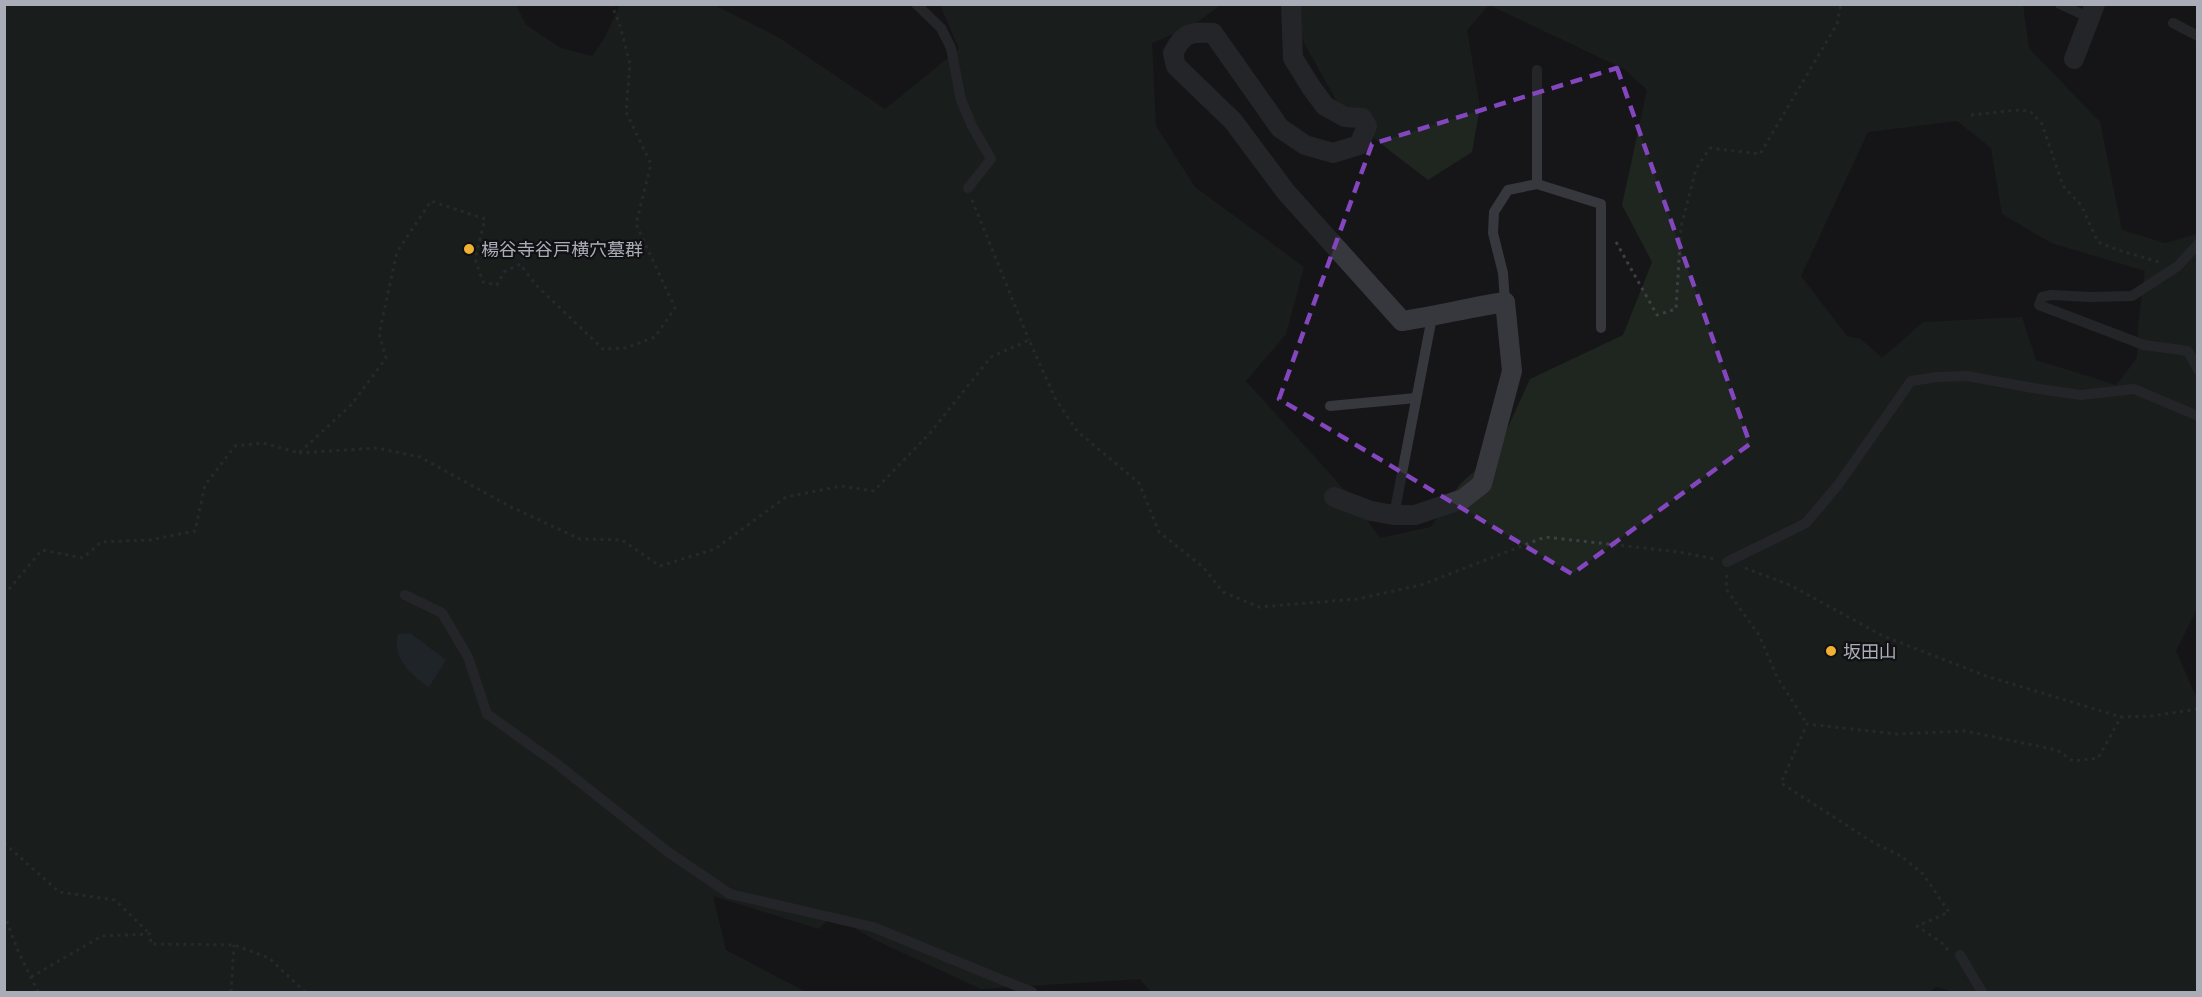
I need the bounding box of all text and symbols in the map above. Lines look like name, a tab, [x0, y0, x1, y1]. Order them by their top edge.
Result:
place label: 楊谷寺谷戸横穴墓群	[481, 237, 643, 262]
marker: 楊谷寺谷戸横穴墓群	[462, 242, 476, 256]
place label: 坂田山	[1843, 639, 1897, 664]
marker: 坂田山	[1824, 644, 1838, 658]

